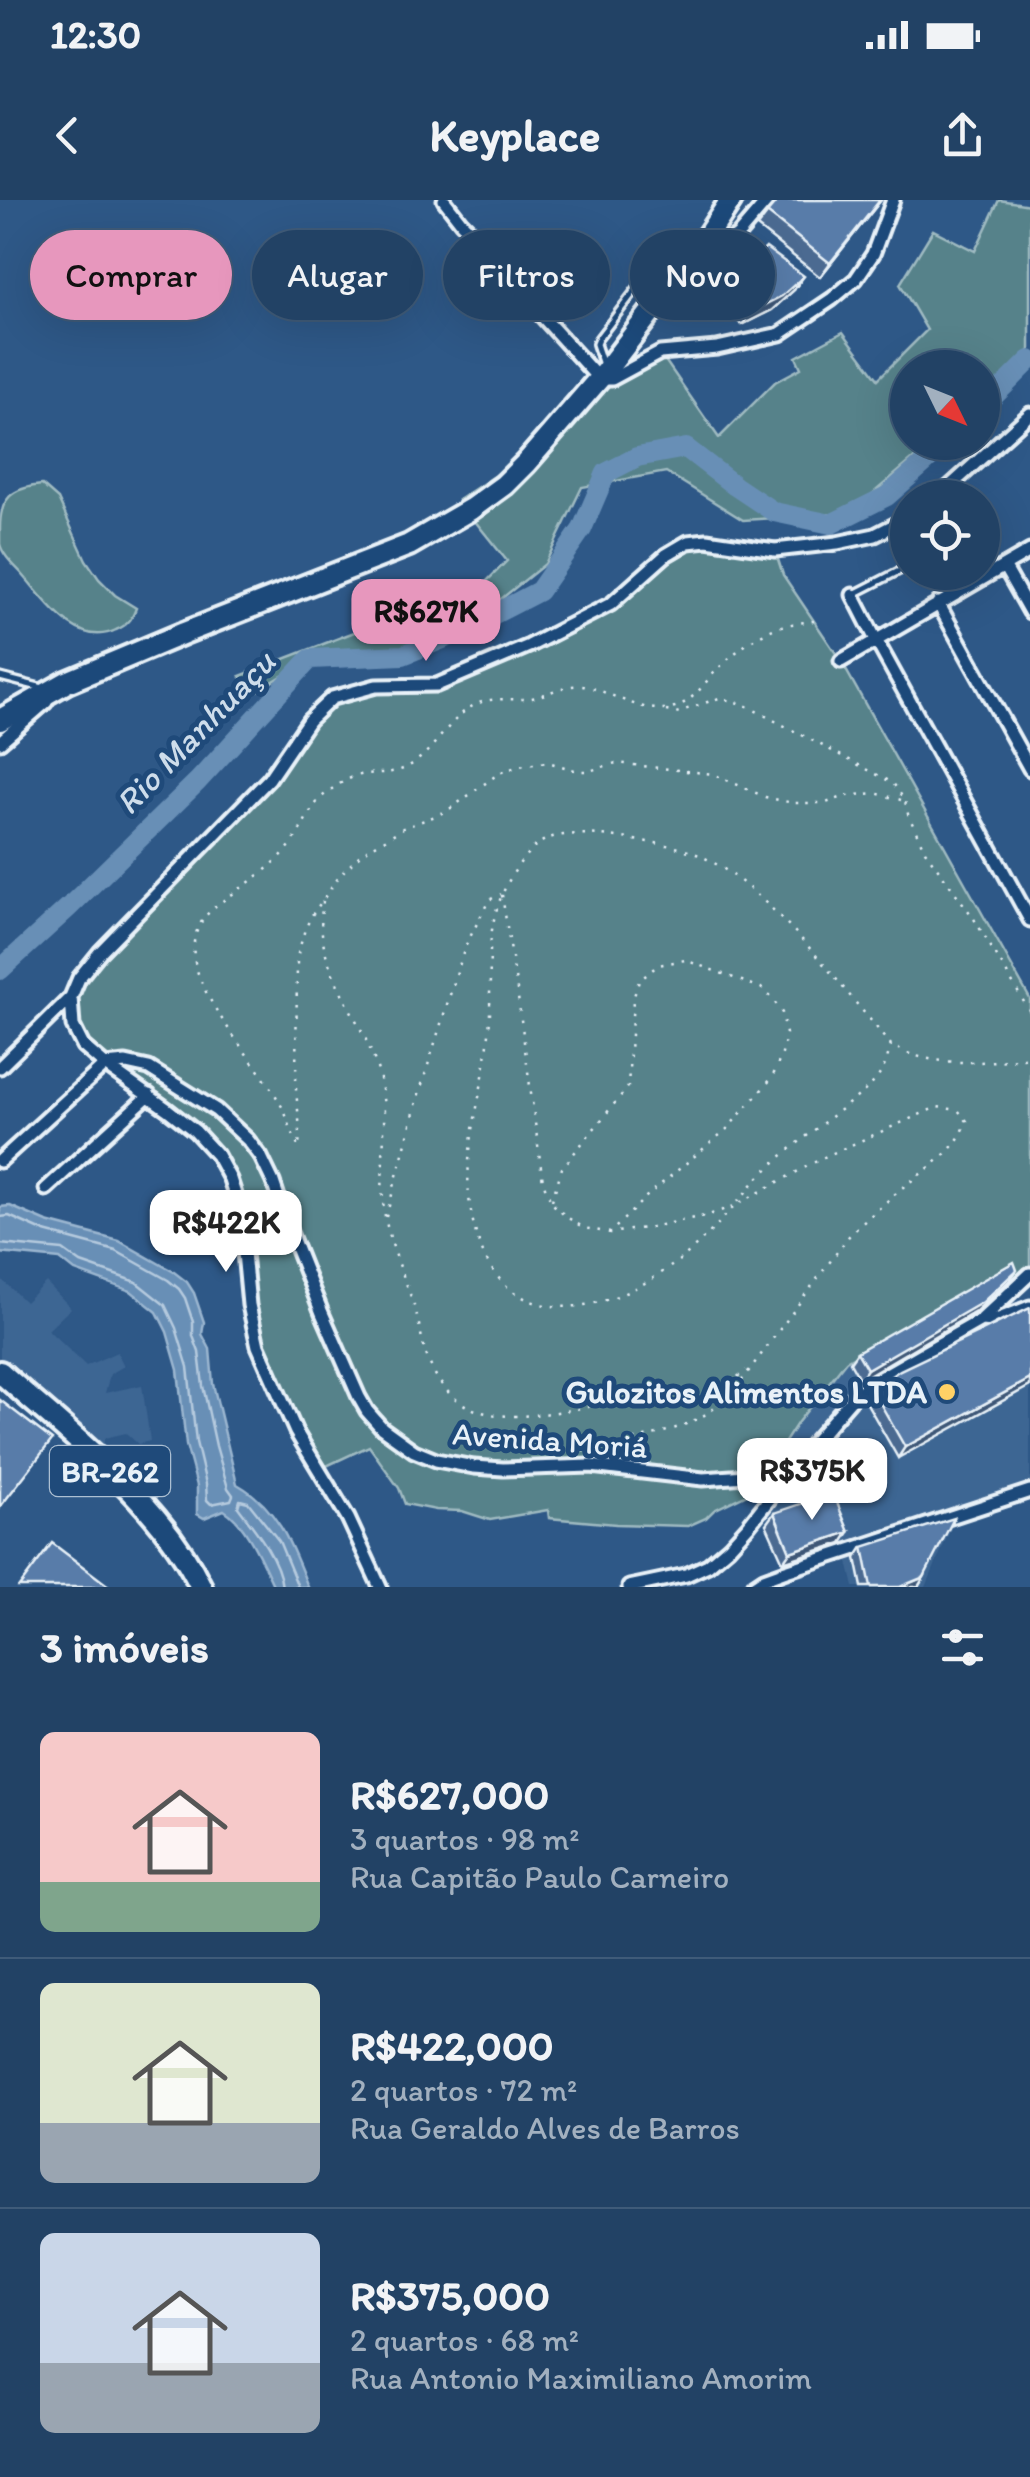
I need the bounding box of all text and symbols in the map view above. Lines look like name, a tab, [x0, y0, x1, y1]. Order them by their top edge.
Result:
text: 12:30	[50, 12, 141, 58]
icon: back	[40, 108, 95, 163]
text: Keyplace	[430, 108, 600, 162]
icon: share	[935, 108, 990, 163]
chip: Comprar	[30, 230, 232, 320]
chip: Alugar	[252, 230, 423, 320]
chip: Filtros	[443, 230, 610, 320]
chip: Novo	[630, 230, 775, 320]
north arrow	[890, 350, 1000, 460]
map controls	[890, 350, 1000, 590]
button: locate	[890, 480, 1000, 590]
pin: R$627K	[345, 579, 507, 664]
text: R$627K	[373, 592, 479, 630]
water label: Rio Manhuaçu	[106, 641, 284, 823]
pin: R$422K	[145, 1190, 307, 1275]
text: R$422K	[172, 1203, 280, 1241]
place label: Gulozitos Alimentos LTDA	[565, 1373, 928, 1411]
marker: Gulozitos Alimentos LTDA	[936, 1381, 958, 1403]
street label: Avenida Moriá	[451, 1414, 649, 1466]
pin: R$375K	[731, 1438, 893, 1523]
road number: BR-262	[50, 1446, 170, 1496]
text: R$375K	[759, 1451, 865, 1489]
icon: filters	[935, 1620, 990, 1675]
text: 3 imóveis	[40, 1622, 209, 1673]
text: R$627,000	[350, 1769, 549, 1820]
icon: home	[120, 1772, 240, 1892]
text: 3 quartos · 98 m²	[350, 1820, 580, 1858]
text: Rua Capitão Paulo Carneiro	[350, 1858, 729, 1896]
text: R$422,000	[350, 2020, 554, 2071]
icon: home	[120, 2023, 240, 2143]
text: 2 quartos · 72 m²	[350, 2071, 577, 2109]
text: Rua Geraldo Alves de Barros	[350, 2109, 740, 2147]
text: R$375,000	[350, 2270, 550, 2321]
icon: home	[120, 2273, 240, 2393]
text: 2 quartos · 68 m²	[350, 2321, 579, 2359]
text: Rua Antonio Maximiliano Amorim	[350, 2359, 812, 2397]

